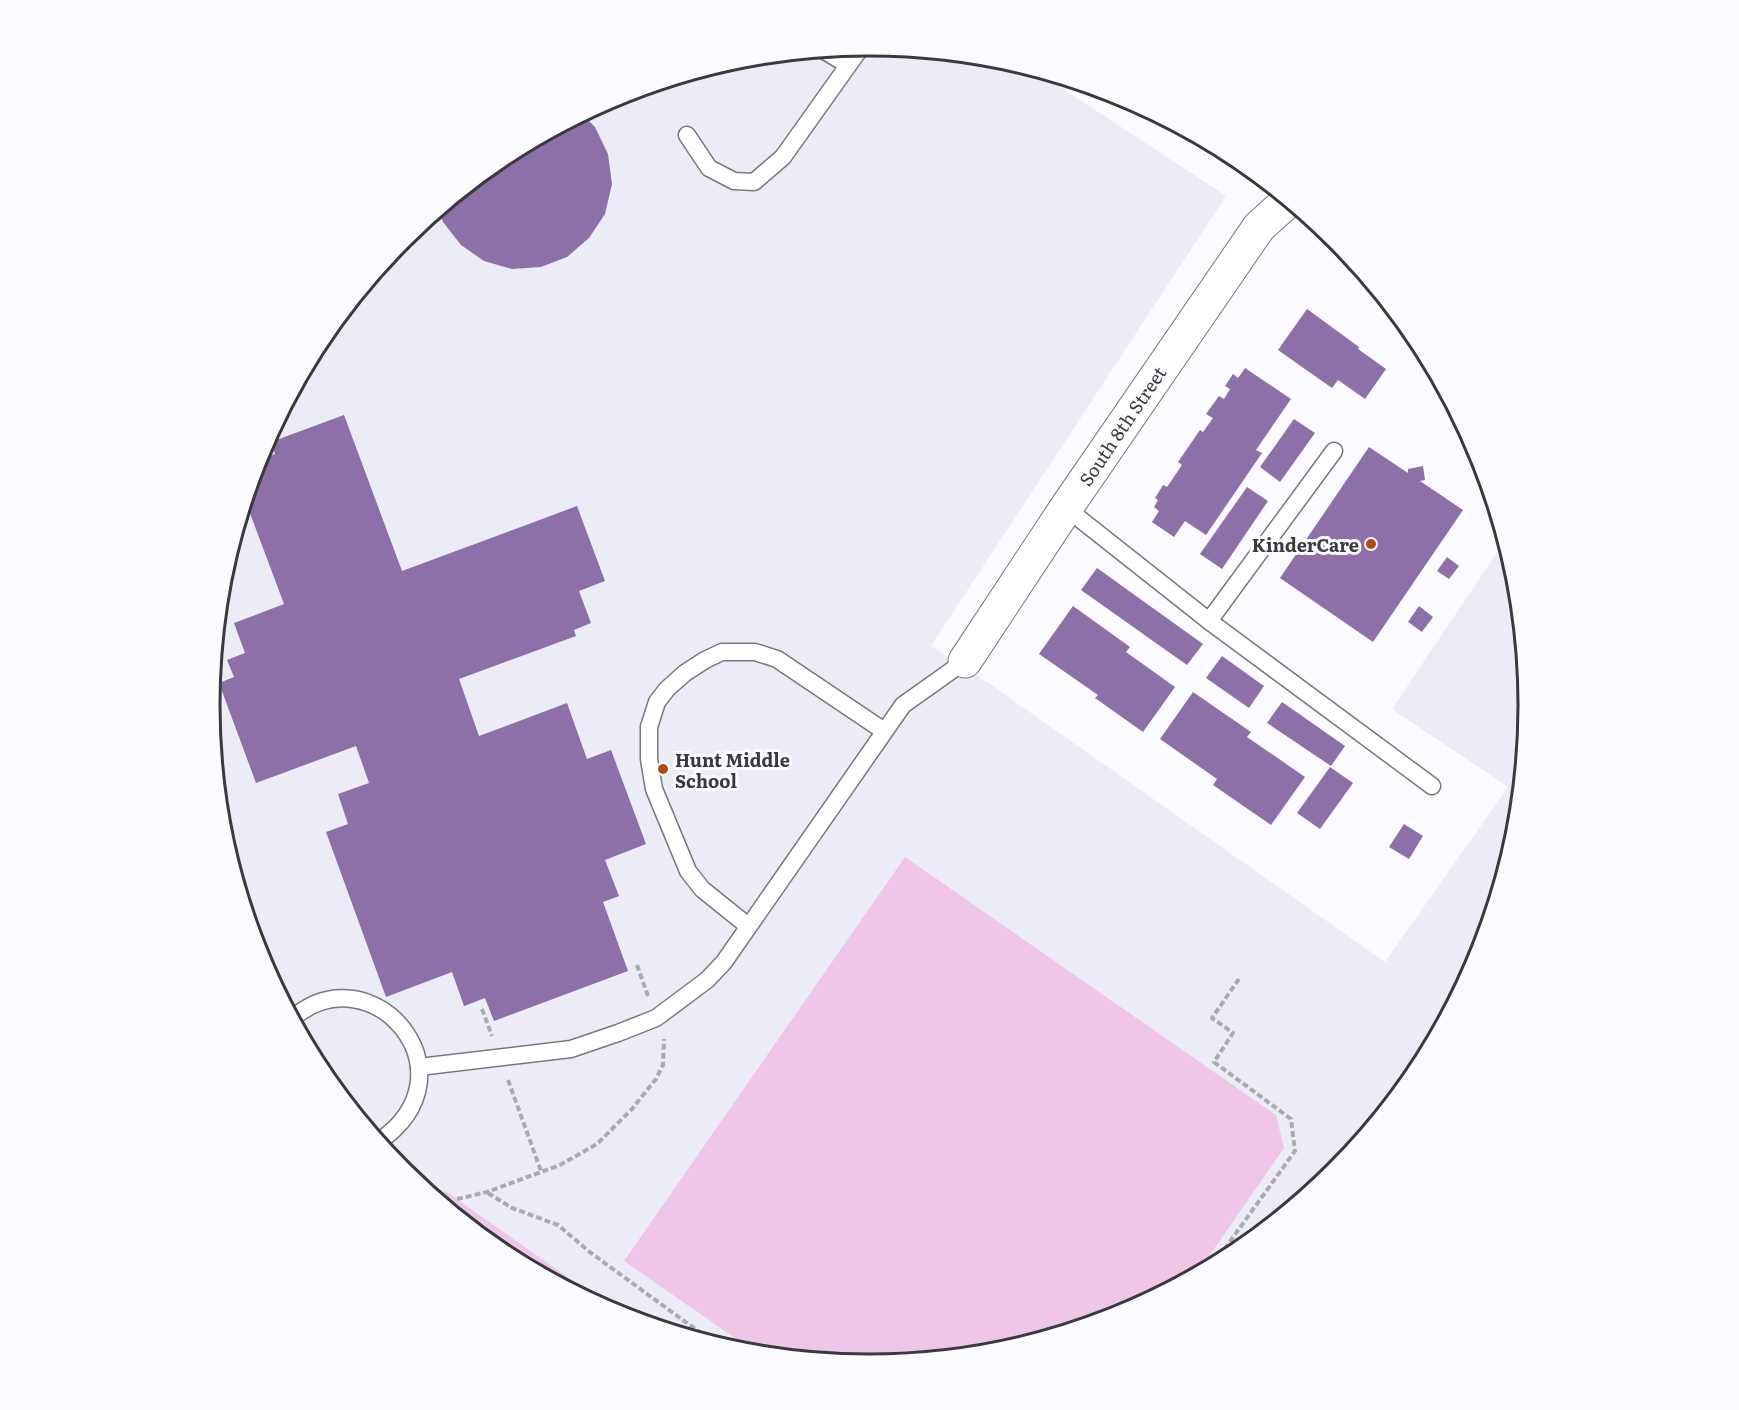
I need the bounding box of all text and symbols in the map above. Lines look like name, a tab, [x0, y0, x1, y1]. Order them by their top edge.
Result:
street label: South 8th Street	[1072, 360, 1172, 491]
place label: KinderCare	[1252, 531, 1359, 558]
marker: KinderCare	[1364, 537, 1378, 551]
place label: Hunt Middle School	[675, 746, 790, 794]
marker: Hunt Middle School	[656, 762, 670, 776]

